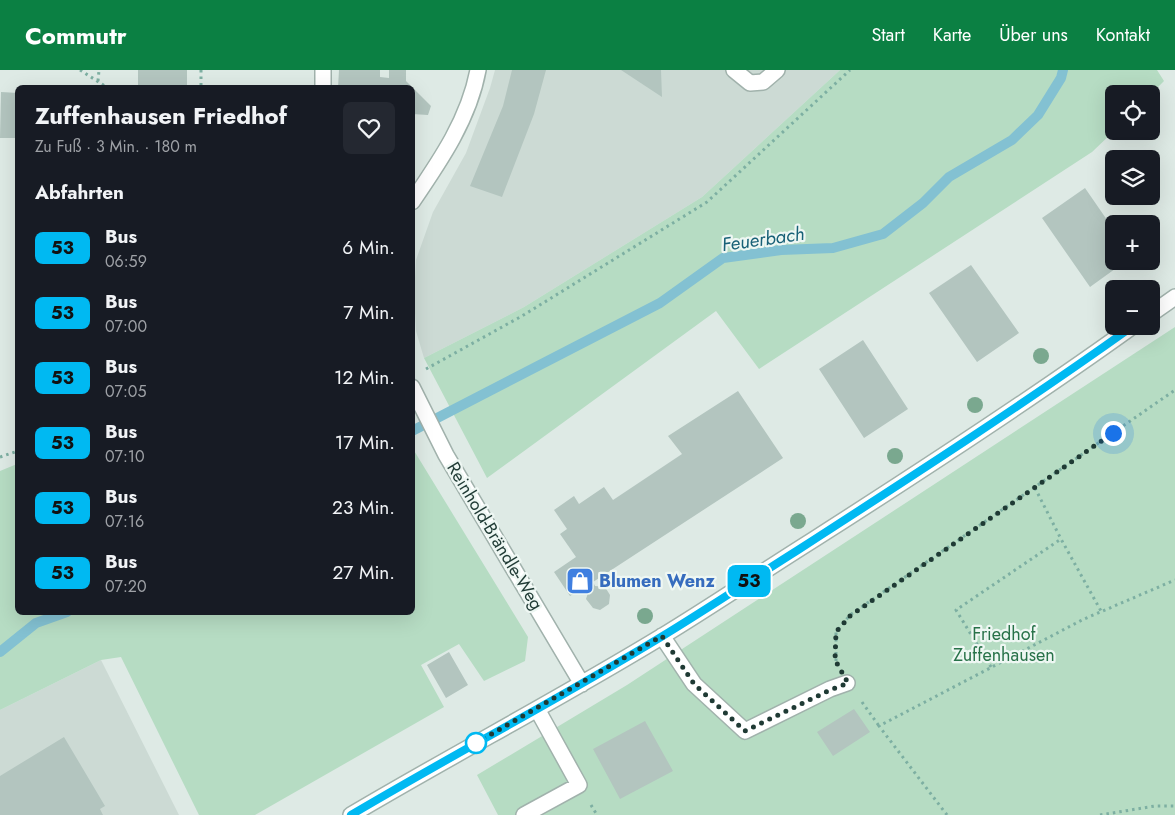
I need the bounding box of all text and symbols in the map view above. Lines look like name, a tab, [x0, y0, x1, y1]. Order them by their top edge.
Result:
text: Commutr	[25, 18, 127, 53]
text: Start	[871, 22, 905, 48]
text: Karte	[933, 22, 971, 48]
text: Über uns	[999, 22, 1068, 48]
text: Kontakt	[1096, 22, 1150, 48]
map controls	[1105, 85, 1160, 335]
button: locate	[1105, 85, 1160, 140]
text: Zuffenhausen Friedhof	[35, 98, 287, 133]
button: heart	[343, 102, 395, 154]
text: Zu Fuß · 3 Min. · 180 m	[35, 135, 197, 158]
button: layers	[1105, 150, 1160, 205]
text: Abfahrten	[35, 179, 124, 206]
button: +	[1105, 215, 1160, 270]
water label: Feuerbach	[720, 220, 806, 258]
text: Bus	[105, 223, 137, 250]
text: 6 Min.	[342, 234, 395, 261]
text: 53	[51, 235, 74, 261]
text: 06:59	[105, 250, 147, 273]
button: −	[1105, 280, 1160, 335]
text: Bus	[105, 288, 137, 315]
text: 7 Min.	[343, 299, 395, 326]
text: 53	[51, 300, 74, 326]
text: 07:00	[105, 315, 147, 338]
text: Bus	[105, 353, 137, 380]
text: 12 Min.	[334, 364, 395, 391]
text: 53	[51, 365, 74, 391]
text: 07:05	[105, 380, 146, 403]
text: Bus	[105, 418, 137, 445]
your location	[1101, 421, 1126, 446]
text: 17 Min.	[335, 429, 395, 456]
text: 53	[51, 430, 74, 456]
text: 07:10	[105, 445, 145, 468]
street label: Reinhold-Brändle-Weg	[440, 457, 550, 615]
text: Bus	[105, 483, 137, 510]
text: 23 Min.	[332, 494, 395, 521]
text: 53	[51, 495, 74, 521]
text: 07:16	[105, 510, 144, 533]
text: Bus	[105, 548, 137, 575]
text: 27 Min.	[333, 559, 395, 586]
text: 53	[51, 560, 74, 586]
line badge: 53	[726, 565, 772, 597]
shop icon: Blumen Wenz	[565, 566, 595, 596]
place label: Blumen Wenz	[599, 568, 715, 594]
text: 53	[738, 568, 760, 594]
text: 07:20	[105, 575, 147, 598]
park label: Friedhof Zuffenhausen	[953, 621, 1055, 668]
unlabelled marker	[465, 732, 487, 754]

